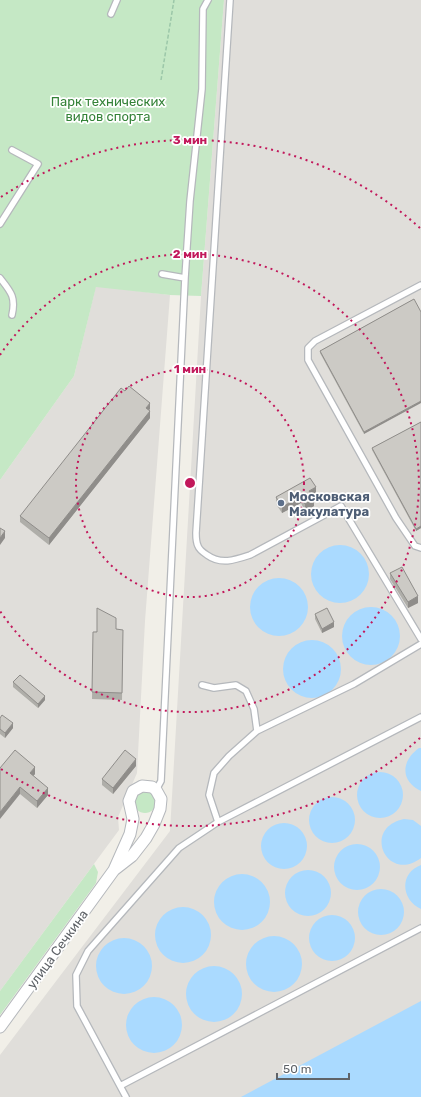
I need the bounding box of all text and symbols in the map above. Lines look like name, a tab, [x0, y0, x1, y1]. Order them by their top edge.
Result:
park label: Парк технических видов спорта	[51, 94, 165, 124]
text: 3 мин	[173, 133, 207, 147]
text: 2 мин	[173, 247, 207, 261]
text: 1 мин	[174, 362, 206, 376]
centre of rings	[183, 476, 197, 490]
place label: Московская Макулатура	[289, 489, 370, 519]
marker: Московская Макулатура	[276, 498, 286, 508]
street label: улица Сечкина	[24, 907, 91, 992]
scale bar	[277, 1055, 349, 1081]
text: 50 m	[283, 1062, 311, 1076]

